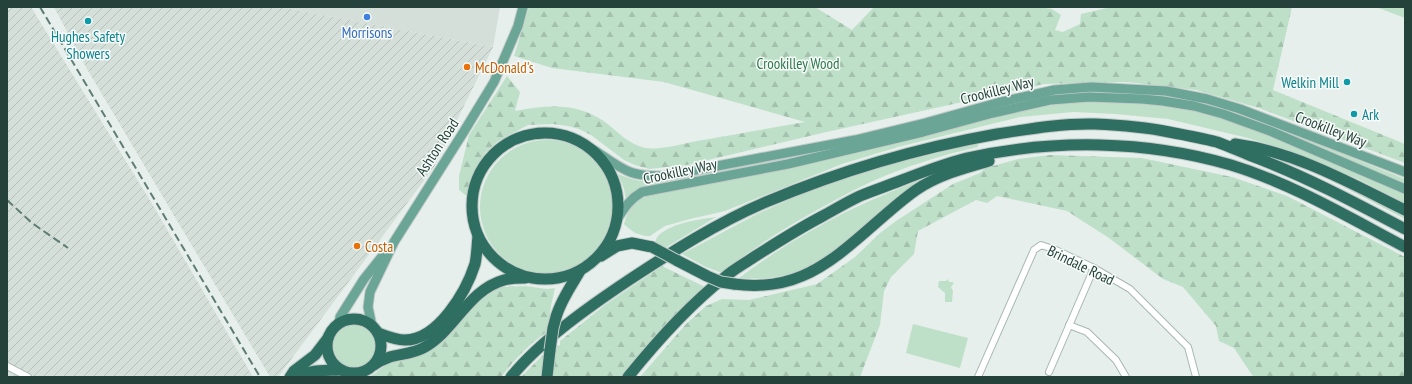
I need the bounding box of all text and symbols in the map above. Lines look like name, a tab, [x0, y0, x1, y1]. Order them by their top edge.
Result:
marker: Morrisons	[362, 12, 372, 22]
marker: Hughes Safety Showers	[83, 16, 93, 26]
place label: Morrisons	[342, 23, 392, 42]
place label: Hughes Safety Showers	[51, 27, 125, 63]
park label: Crookilley Wood	[757, 54, 839, 73]
place label: McDonald's	[475, 58, 534, 77]
marker: McDonald's	[462, 62, 472, 72]
street label: Crookilley Way	[958, 72, 1036, 108]
place label: Welkin Mill	[1281, 73, 1340, 92]
marker: Welkin Mill	[1342, 77, 1352, 87]
place label: Ark	[1362, 105, 1379, 124]
street label: Crookilley Way	[1293, 107, 1370, 151]
marker: Ark	[1349, 109, 1359, 119]
street label: Ashton Road	[411, 115, 463, 179]
street label: Crookilley Way	[641, 154, 719, 188]
place label: Costa	[365, 237, 393, 256]
marker: Costa	[352, 241, 362, 251]
street label: Brindale Road	[1044, 241, 1118, 289]

